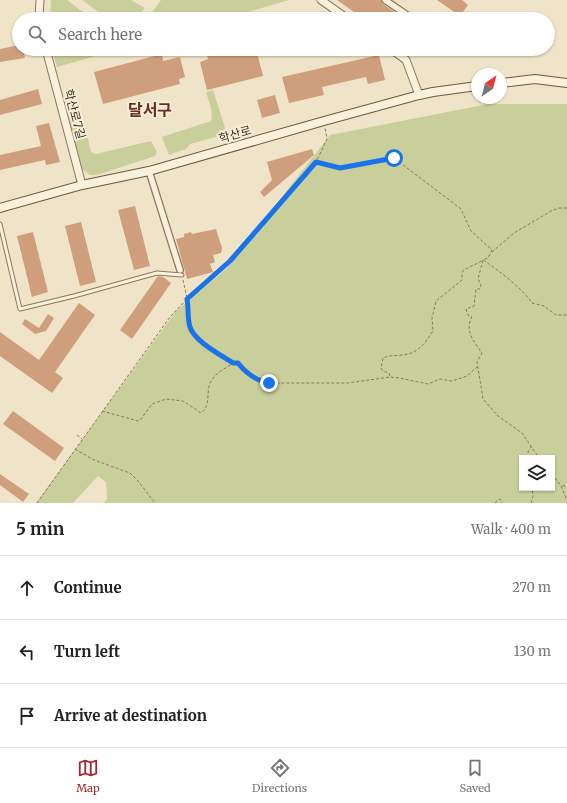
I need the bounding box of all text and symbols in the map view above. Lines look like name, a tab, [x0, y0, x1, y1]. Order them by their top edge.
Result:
search box	[12, 12, 555, 56]
icon: search	[26, 23, 48, 45]
text: Search here	[58, 25, 142, 44]
north arrow	[471, 68, 507, 104]
street label: 학산로7길	[61, 87, 89, 141]
district label: 달서구	[128, 100, 172, 120]
street label: 학산로	[217, 122, 253, 146]
route start	[385, 149, 403, 167]
route end	[260, 374, 278, 392]
map controls	[519, 455, 555, 491]
button: layers	[519, 455, 555, 491]
text: 5 min	[16, 518, 64, 540]
text: Walk · 400 m	[471, 521, 551, 538]
icon: ahead	[16, 577, 38, 599]
text: Continue	[54, 578, 122, 597]
text: 270 m	[512, 579, 551, 596]
icon: left	[16, 641, 38, 663]
text: Turn left	[54, 642, 120, 661]
text: 130 m	[514, 643, 551, 660]
icon: arrive	[16, 705, 38, 727]
text: Arrive at destination	[54, 706, 207, 725]
tab: Map	[76, 757, 100, 795]
tab: Directions	[252, 757, 307, 795]
tab: Saved	[460, 757, 491, 795]

